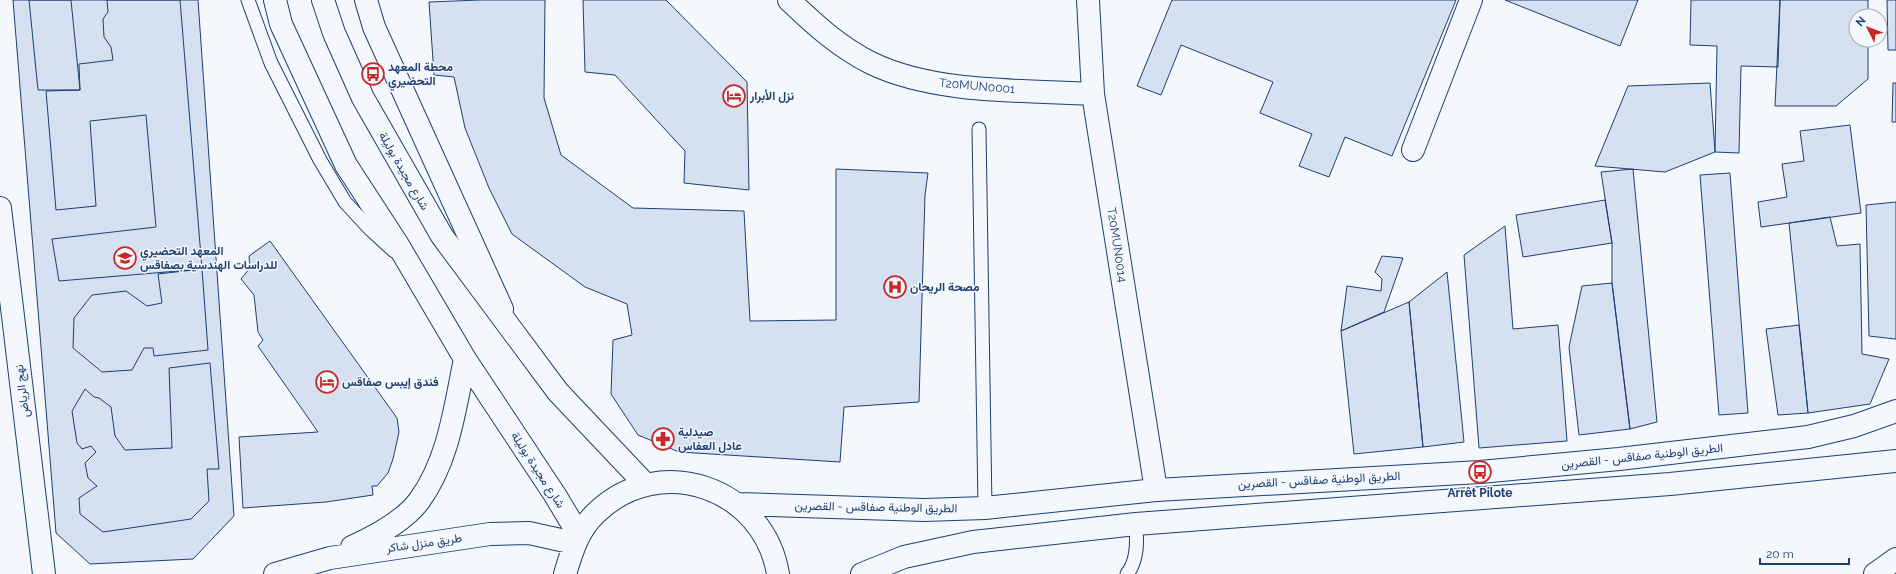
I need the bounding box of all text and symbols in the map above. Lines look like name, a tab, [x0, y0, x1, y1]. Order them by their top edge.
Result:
north arrow	[1848, 8, 1888, 48]
text: N	[1853, 14, 1869, 29]
place label: محطة المعهد التحضيري	[388, 60, 453, 91]
bus stop icon: محطة المعهد التحضيري	[360, 61, 386, 87]
street label: T20MUN0001	[938, 76, 1016, 96]
hotel icon: نزل الأبرار	[721, 83, 747, 109]
place label: نزل الأبرار	[749, 89, 794, 104]
street label: شارع مجيدة بوليلة	[374, 129, 432, 214]
street label: T20MUN0014	[1104, 207, 1130, 284]
place label: المعهد التحضيري للدراسات الهندسية بصفاقس	[140, 244, 277, 273]
school or university icon: المعهد التحضيري للدراسات الهندسية بصفاقس	[112, 245, 138, 271]
hospital icon: مصحة الريحان	[882, 274, 908, 300]
place label: مصحة الريحان	[910, 280, 980, 295]
street label: نهج الرياض	[12, 363, 34, 418]
hotel icon: فندق إيبس صفاقس	[314, 369, 340, 395]
place label: فندق إيبس صفاقس	[342, 375, 439, 390]
place label: صيدلية عادل العفاس	[678, 425, 742, 453]
pharmacy icon: صيدلية عادل العفاس	[650, 426, 676, 452]
street label: شارع مجيدة بوليلة	[507, 429, 568, 512]
street label: الطريق الوطنية صفاقس - القصرين	[1560, 441, 1724, 472]
bus stop icon: Arrêt Pilote	[1467, 459, 1493, 485]
street label: الطريق الوطنية صفاقس - القصرين	[1237, 469, 1401, 492]
place label: Arrêt Pilote	[1447, 486, 1513, 500]
street label: الطريق الوطنية صفاقس - القصرين	[795, 499, 957, 516]
street label: طريق منزل شاكر	[384, 531, 463, 556]
scale bar	[1760, 540, 1849, 566]
text: 20 m	[1766, 547, 1794, 561]

